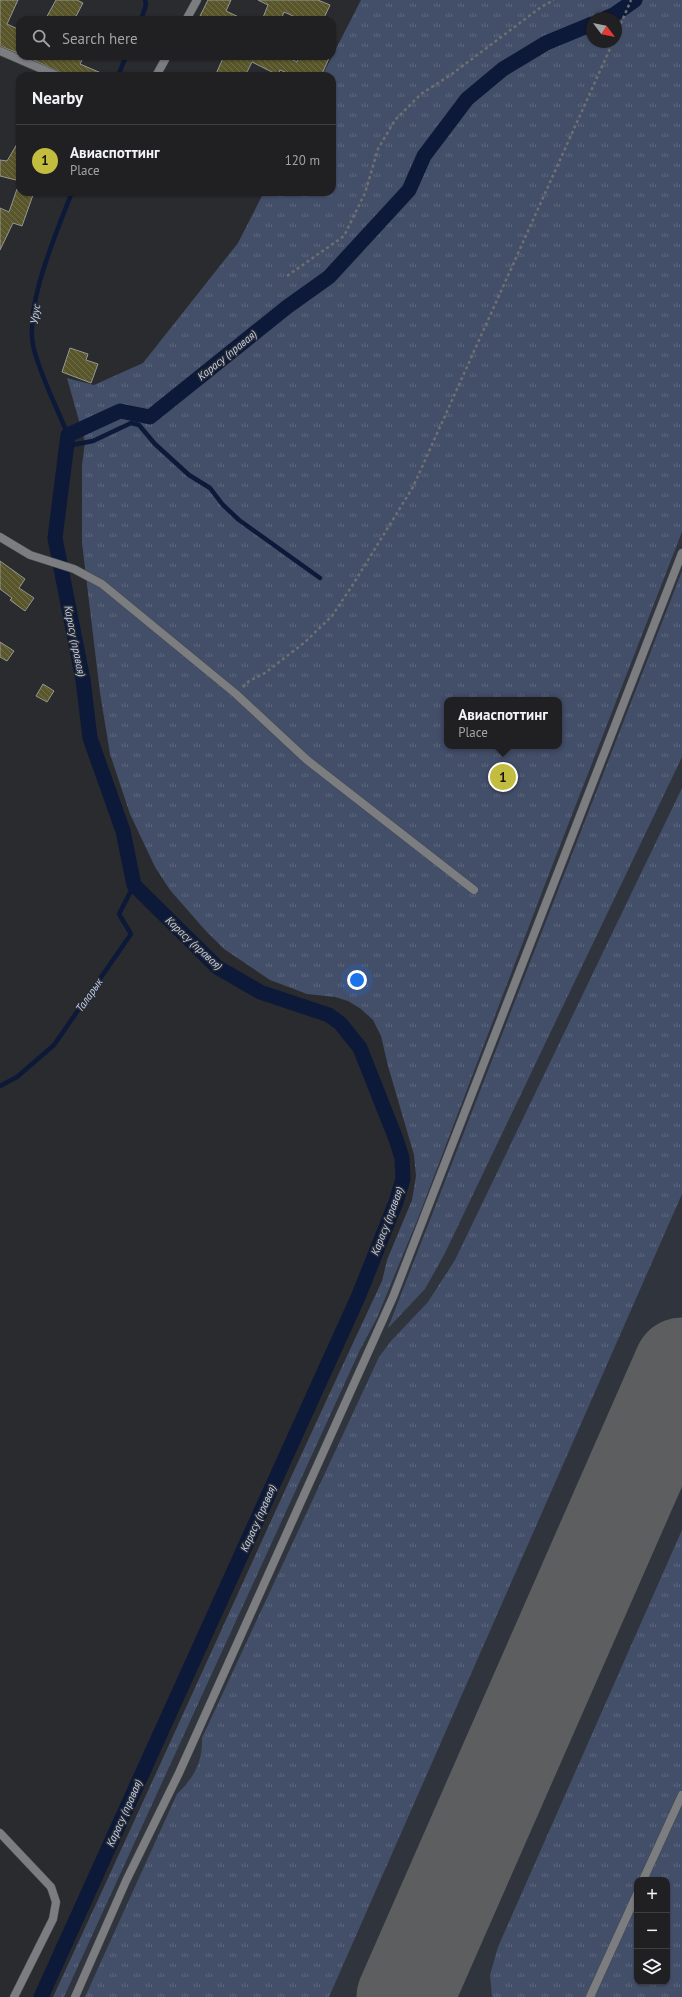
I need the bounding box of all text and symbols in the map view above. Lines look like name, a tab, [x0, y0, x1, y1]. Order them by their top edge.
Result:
north arrow	[586, 12, 622, 48]
search box	[16, 16, 336, 60]
icon: search	[30, 27, 52, 49]
text: Search here	[62, 29, 138, 48]
text: Nearby	[32, 87, 83, 109]
text: Авиаспоттинг	[70, 143, 160, 162]
text: 1	[41, 152, 49, 169]
text: 120 m	[285, 152, 320, 169]
text: Place	[70, 162, 100, 179]
water label: Урус	[27, 303, 43, 325]
water label: Карасу (правая)	[194, 327, 260, 383]
water label: Карасу (правая)	[61, 604, 89, 678]
popup	[444, 697, 562, 749]
text: Авиаспоттинг	[458, 705, 548, 724]
text: Place	[458, 724, 488, 741]
pin: 1	[490, 762, 516, 792]
water label: Карасу (правая)	[163, 913, 225, 973]
your location	[347, 970, 367, 990]
water label: Таларык	[72, 975, 106, 1015]
water label: Карасу (правая)	[367, 1185, 407, 1257]
water label: Карасу (правая)	[237, 1482, 279, 1554]
water label: Карасу (правая)	[103, 1777, 145, 1849]
map controls	[634, 1877, 670, 1985]
button: +	[634, 1877, 670, 1913]
button: −	[634, 1913, 670, 1949]
button: layers	[634, 1949, 670, 1985]

